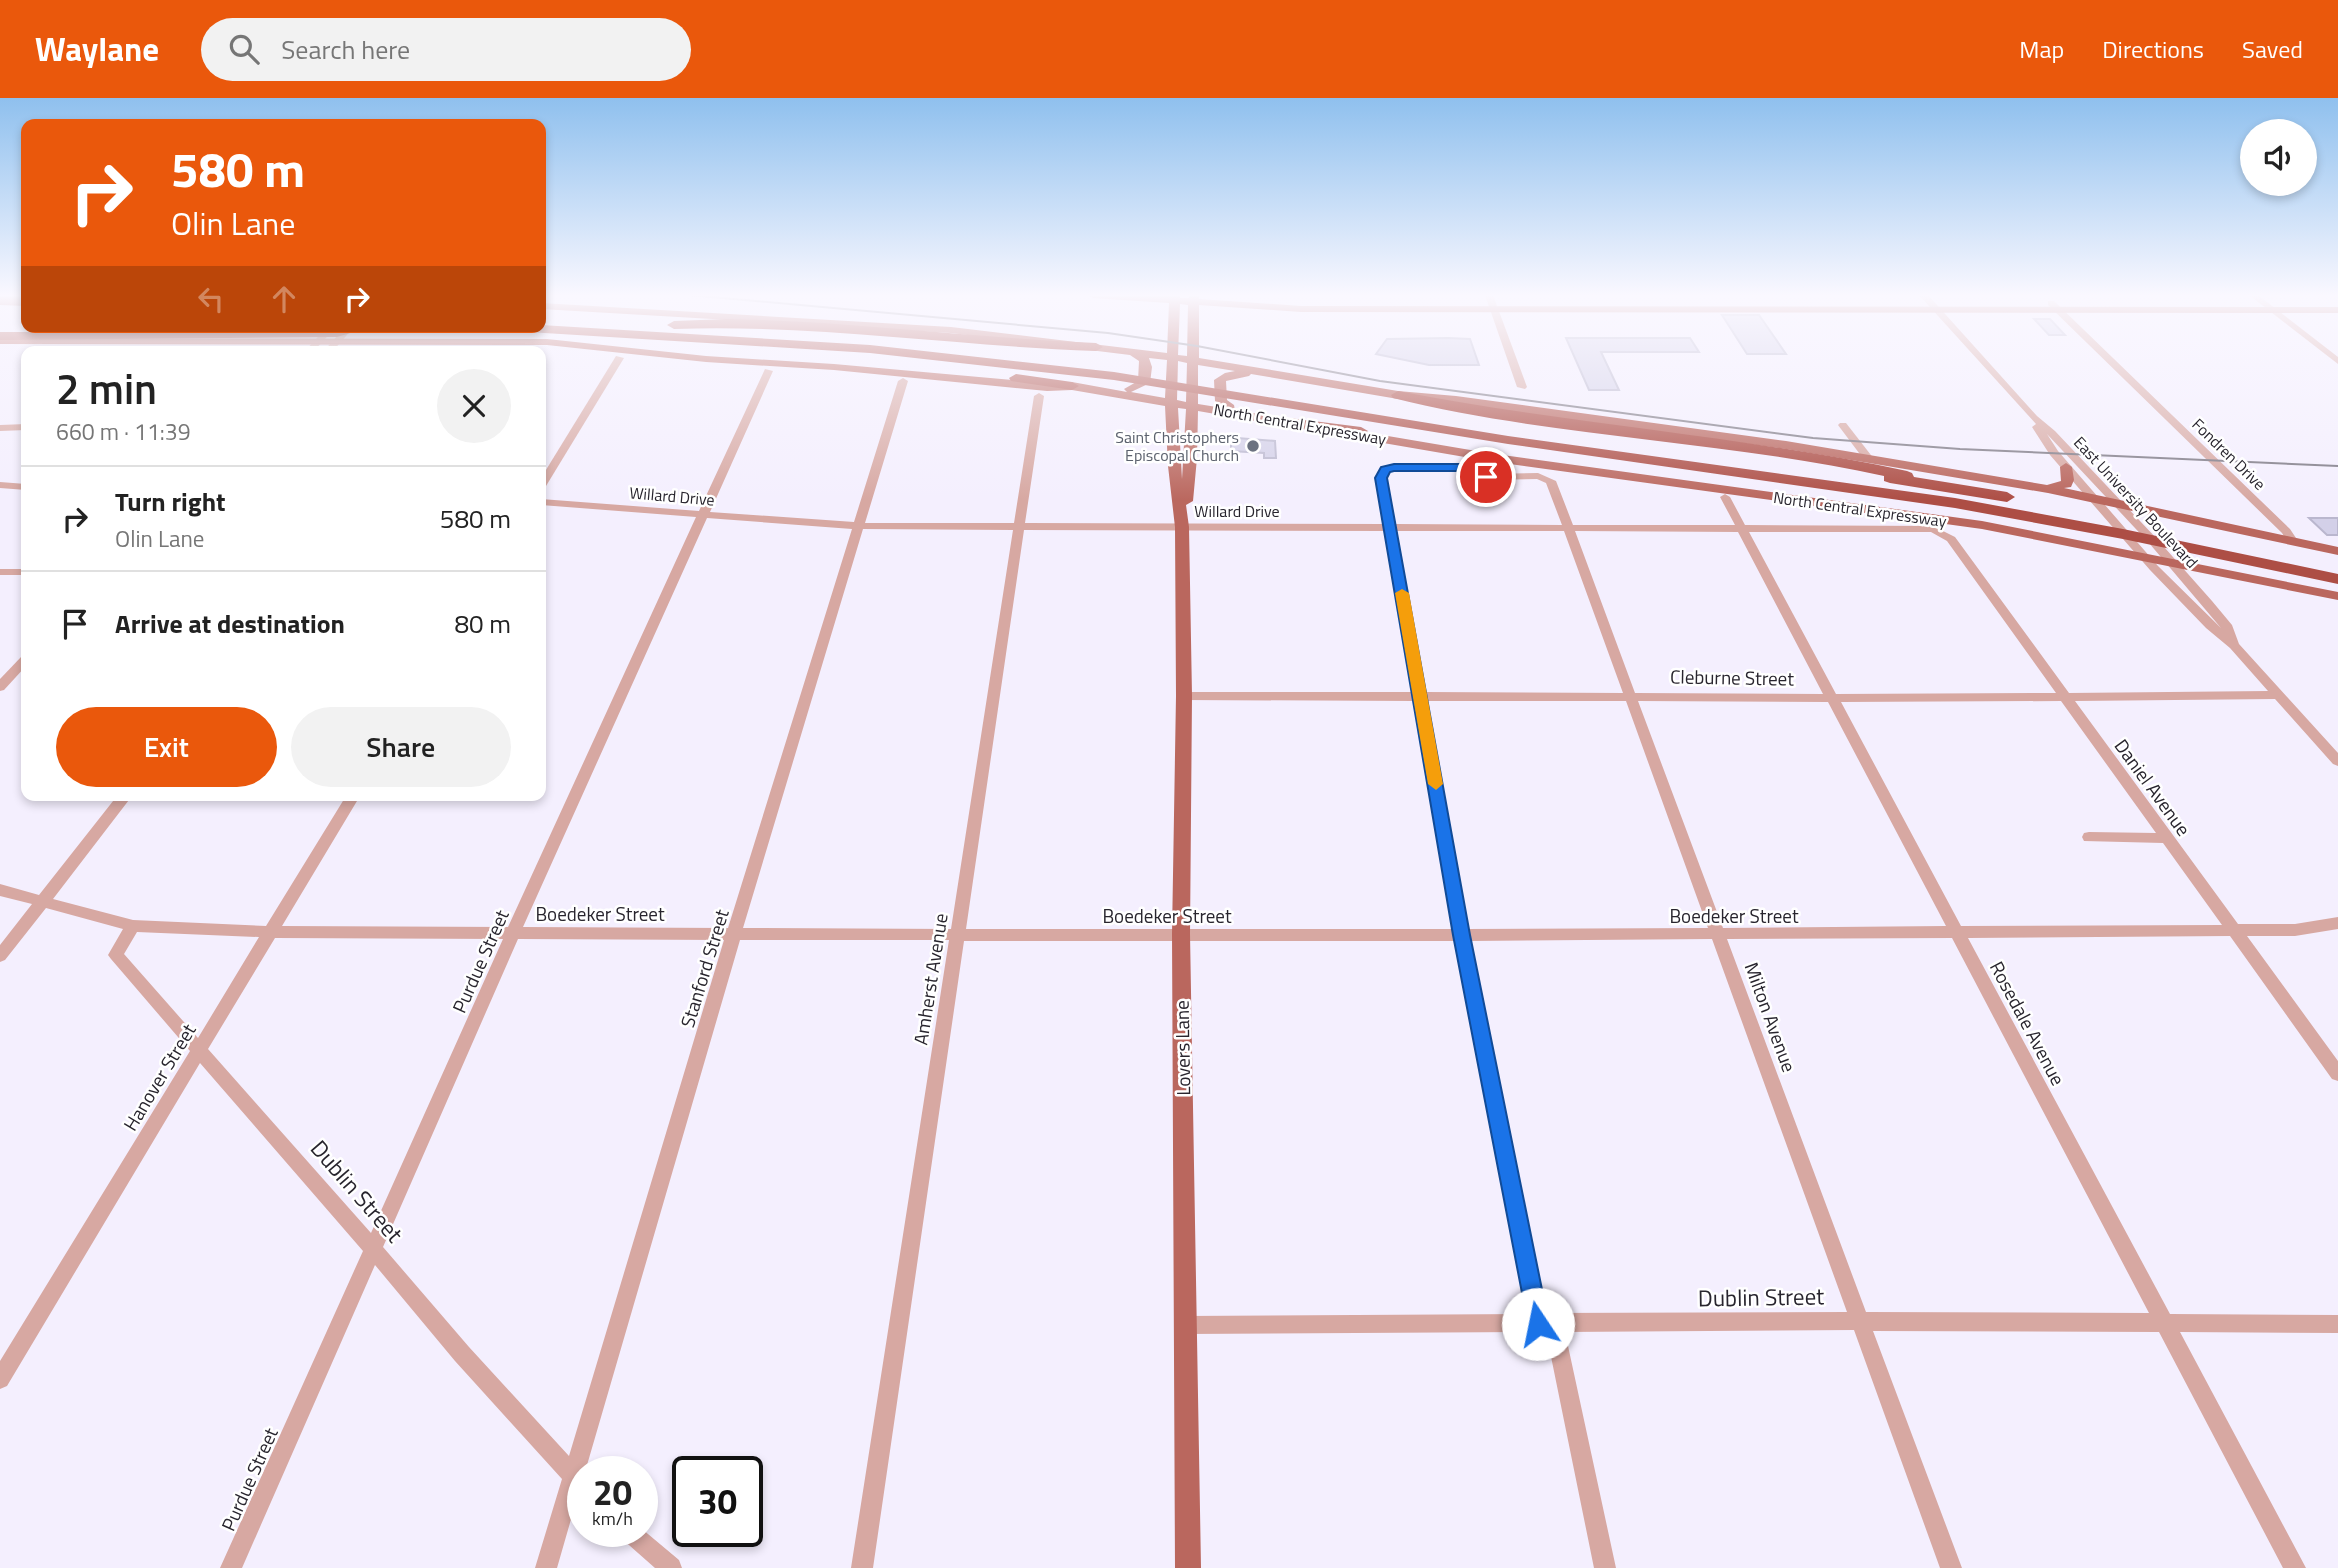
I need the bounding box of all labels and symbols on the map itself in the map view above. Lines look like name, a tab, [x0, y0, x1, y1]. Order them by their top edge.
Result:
street label: North Central Expressway	[1212, 397, 1388, 451]
street label: Fondren Drive	[2187, 413, 2271, 495]
place label: Saint Christophers Episcopal Church	[1115, 425, 1239, 467]
street label: East University Boulevard	[2068, 431, 2204, 573]
marker: Saint Christophers Episcopal Church	[1245, 438, 1261, 454]
pin	[1456, 447, 1516, 507]
street label: Willard Drive	[628, 480, 716, 512]
street label: North Central Expressway	[1772, 485, 1948, 533]
street label: Willard Drive	[1194, 499, 1280, 523]
street label: Cleburne Street	[1670, 661, 1795, 693]
street label: Daniel Avenue	[2108, 732, 2198, 842]
street label: Boedeker Street	[535, 899, 665, 928]
street label: Boedeker Street	[1102, 901, 1232, 930]
street label: Boedeker Street	[1669, 901, 1799, 930]
street label: Purdue Street	[444, 904, 516, 1017]
street label: Stanford Street	[672, 905, 736, 1031]
street label: Amherst Avenue	[905, 911, 955, 1047]
street label: Rosedale Avenue	[1983, 956, 2073, 1090]
street label: Milton Avenue	[1738, 958, 1804, 1076]
street label: Lovers Lane	[1167, 1000, 1197, 1096]
street label: Hanover Street	[115, 1018, 203, 1136]
street label: Dublin Street	[302, 1132, 412, 1250]
street label: Dublin Street	[1698, 1278, 1824, 1316]
position arrow	[1501, 1287, 1575, 1361]
street label: Purdue Street	[213, 1422, 285, 1535]
speed limit sign: 30	[672, 1456, 763, 1547]

